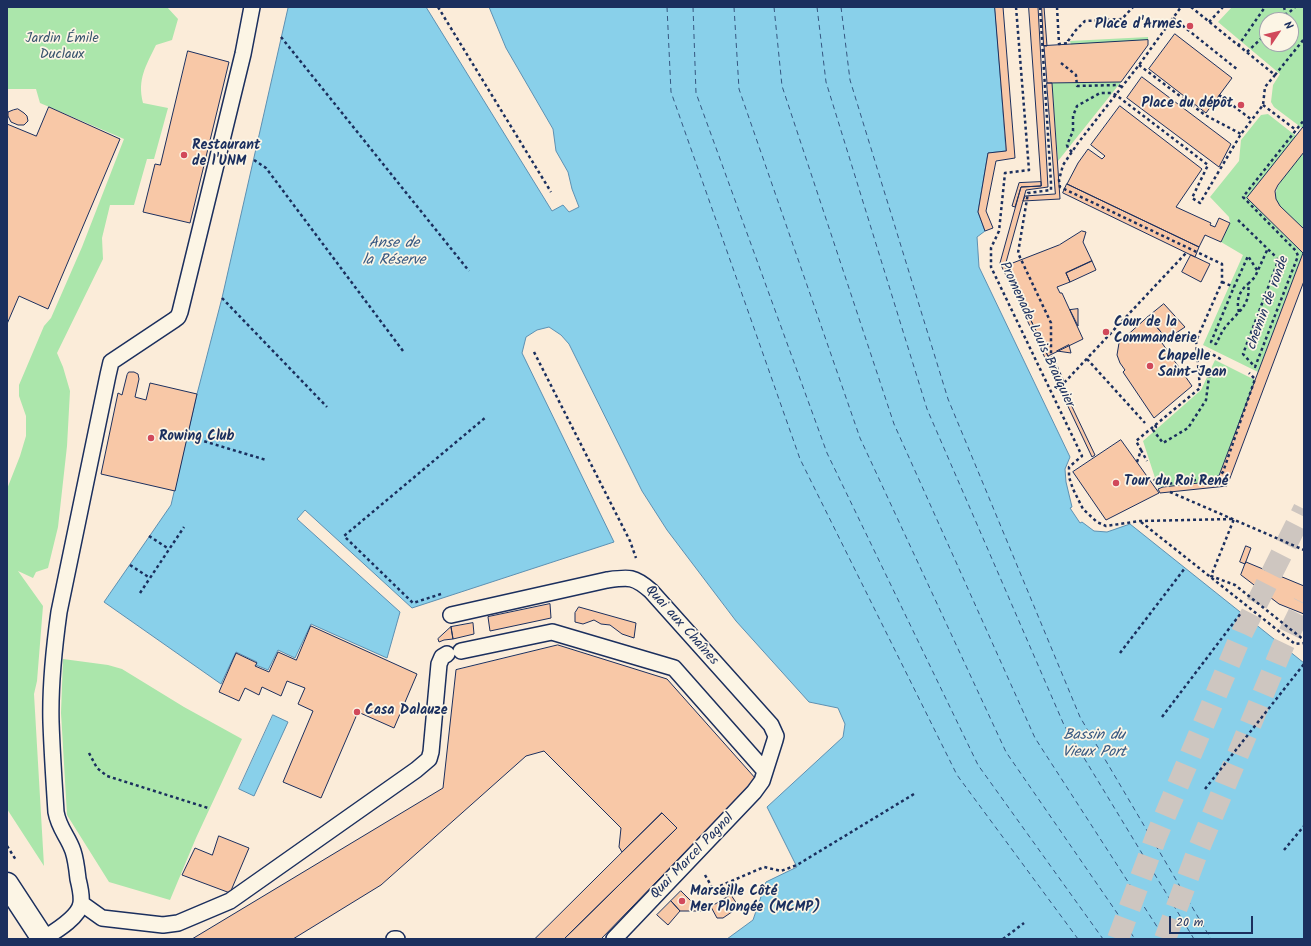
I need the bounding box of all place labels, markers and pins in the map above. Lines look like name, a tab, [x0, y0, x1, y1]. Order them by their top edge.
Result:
place label: Place d'Armes	[1095, 18, 1182, 34]
marker: Place d'Armes	[1185, 21, 1195, 31]
place label: Place du dépôt	[1142, 97, 1233, 113]
marker: Place du dépôt	[1236, 100, 1246, 110]
place label: Restaurant de l'UNM	[192, 139, 260, 172]
marker: Restaurant de l'UNM	[179, 150, 189, 160]
place label: Cour de la Commanderie	[1114, 316, 1197, 348]
marker: Cour de la Commanderie	[1101, 327, 1111, 337]
place label: Chapelle Saint-Jean	[1158, 350, 1227, 382]
marker: Chapelle Saint-Jean	[1145, 361, 1155, 371]
place label: Rowing Club	[159, 430, 234, 446]
marker: Rowing Club	[146, 433, 156, 443]
place label: Tour du Roi René	[1124, 475, 1228, 491]
marker: Tour du Roi René	[1111, 478, 1121, 488]
place label: Casa Dalauze	[365, 704, 448, 720]
marker: Casa Dalauze	[352, 707, 362, 717]
place label: Marseille Côté Mer Plongée (MCMP)	[690, 885, 820, 918]
marker: Marseille Côté Mer Plongée (MCMP)	[677, 896, 687, 906]

